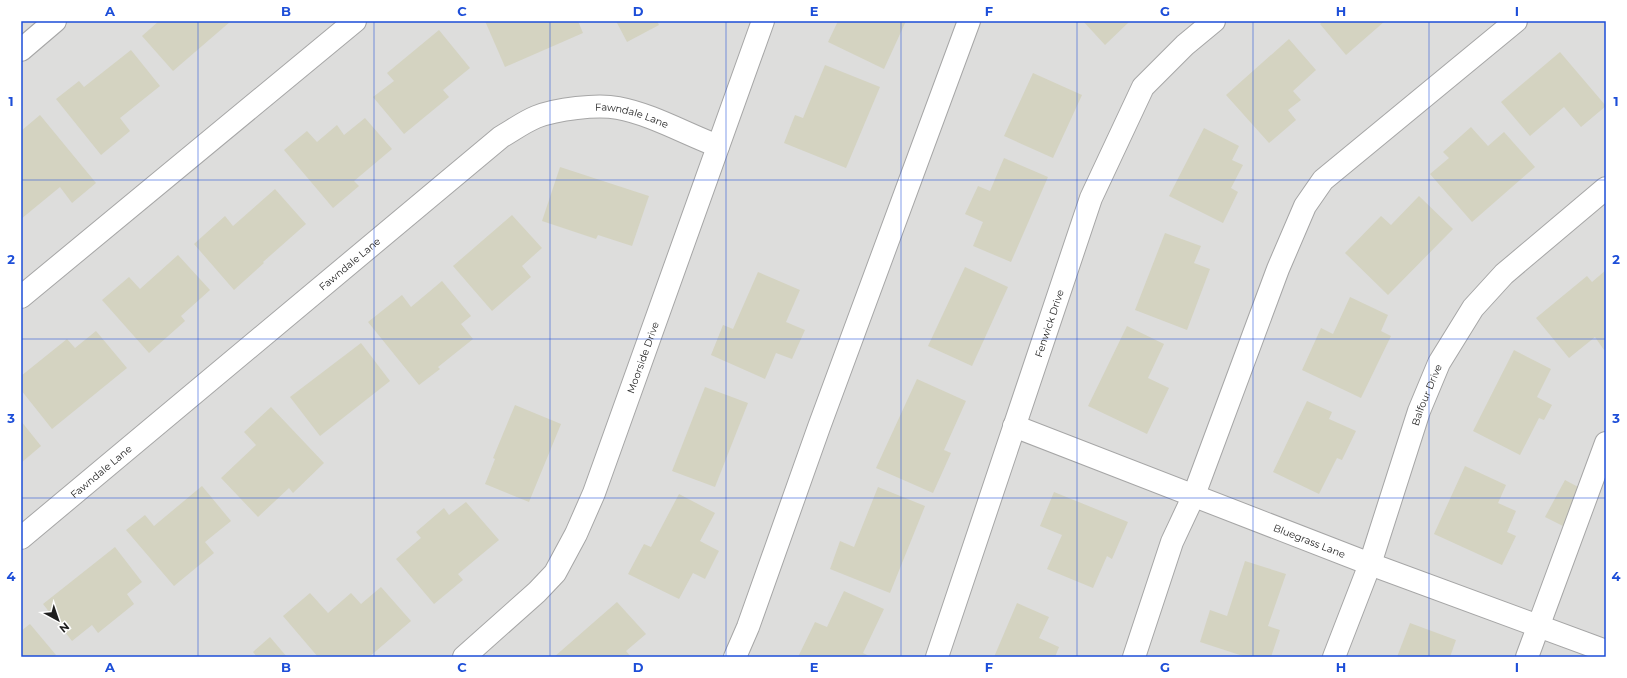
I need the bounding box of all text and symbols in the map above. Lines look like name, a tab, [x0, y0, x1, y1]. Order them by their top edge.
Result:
text: A	[104, 3, 116, 19]
text: B	[281, 3, 291, 19]
text: C	[457, 3, 467, 19]
text: D	[633, 3, 644, 19]
text: E	[810, 3, 819, 19]
text: F	[985, 3, 993, 19]
text: G	[1160, 3, 1170, 19]
text: H	[1336, 3, 1346, 19]
text: I	[1515, 3, 1519, 19]
text: 1	[8, 93, 14, 109]
text: 1	[1613, 93, 1619, 109]
street label: Fawndale Lane	[595, 100, 671, 131]
street label: Fawndale Lane	[316, 234, 383, 293]
text: 2	[7, 251, 15, 267]
text: 2	[1612, 251, 1620, 267]
street label: Fenwick Drive	[1032, 288, 1066, 359]
street label: Moorside Drive	[624, 320, 661, 395]
street label: Balfour Drive	[1408, 362, 1444, 427]
text: 3	[6, 410, 15, 426]
text: 3	[1611, 410, 1620, 426]
street label: Fawndale Lane	[67, 442, 134, 501]
street label: Bluegrass Lane	[1272, 521, 1348, 560]
text: 4	[7, 568, 16, 584]
text: 4	[1612, 568, 1621, 584]
north arrow	[38, 600, 78, 640]
text: N	[57, 619, 72, 636]
text: A	[104, 659, 116, 675]
text: B	[281, 659, 291, 675]
text: C	[457, 659, 467, 675]
text: D	[633, 659, 644, 675]
text: E	[810, 659, 819, 675]
text: F	[985, 659, 993, 675]
text: G	[1160, 659, 1170, 675]
text: H	[1336, 659, 1346, 675]
text: I	[1515, 659, 1519, 675]

